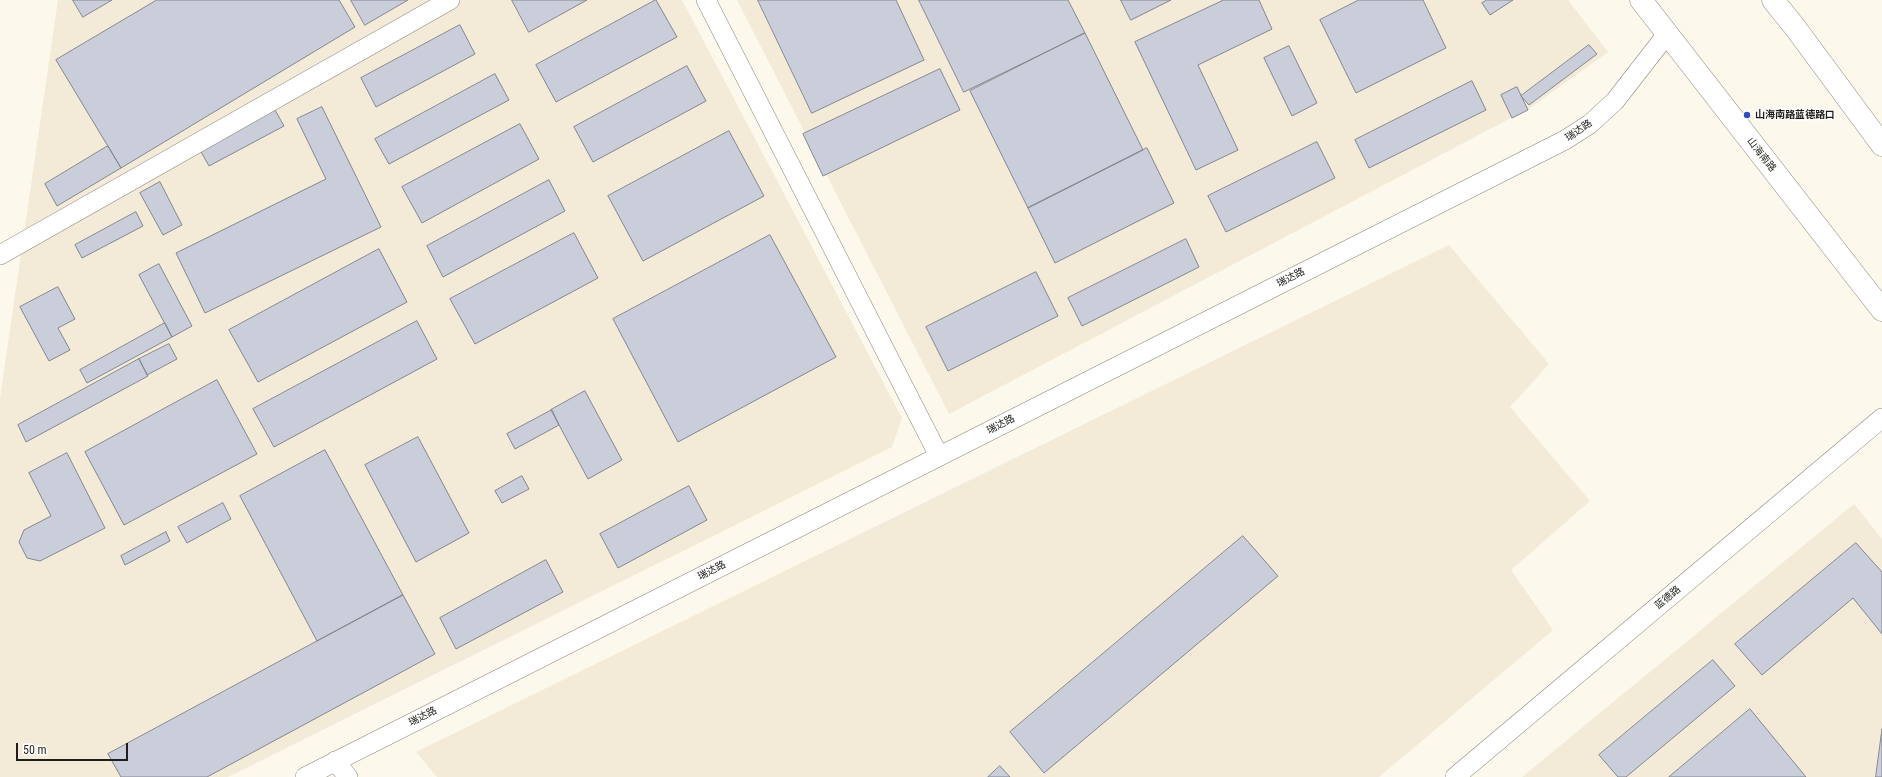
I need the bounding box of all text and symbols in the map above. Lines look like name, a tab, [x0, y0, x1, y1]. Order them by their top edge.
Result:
place label: 山海南路蓝德路口	[1755, 109, 1835, 121]
marker: 山海南路蓝德路口	[1742, 110, 1752, 120]
street label: 瑞达路	[1563, 118, 1595, 144]
street label: 山海南路	[1744, 136, 1778, 174]
street label: 瑞达路	[1275, 266, 1307, 290]
street label: 瑞达路	[985, 413, 1017, 437]
street label: 瑞达路	[696, 559, 728, 583]
street label: 蓝德路	[1653, 584, 1683, 612]
street label: 瑞达路	[407, 705, 439, 729]
scale bar	[18, 735, 130, 761]
text: 50 m	[23, 743, 47, 757]

